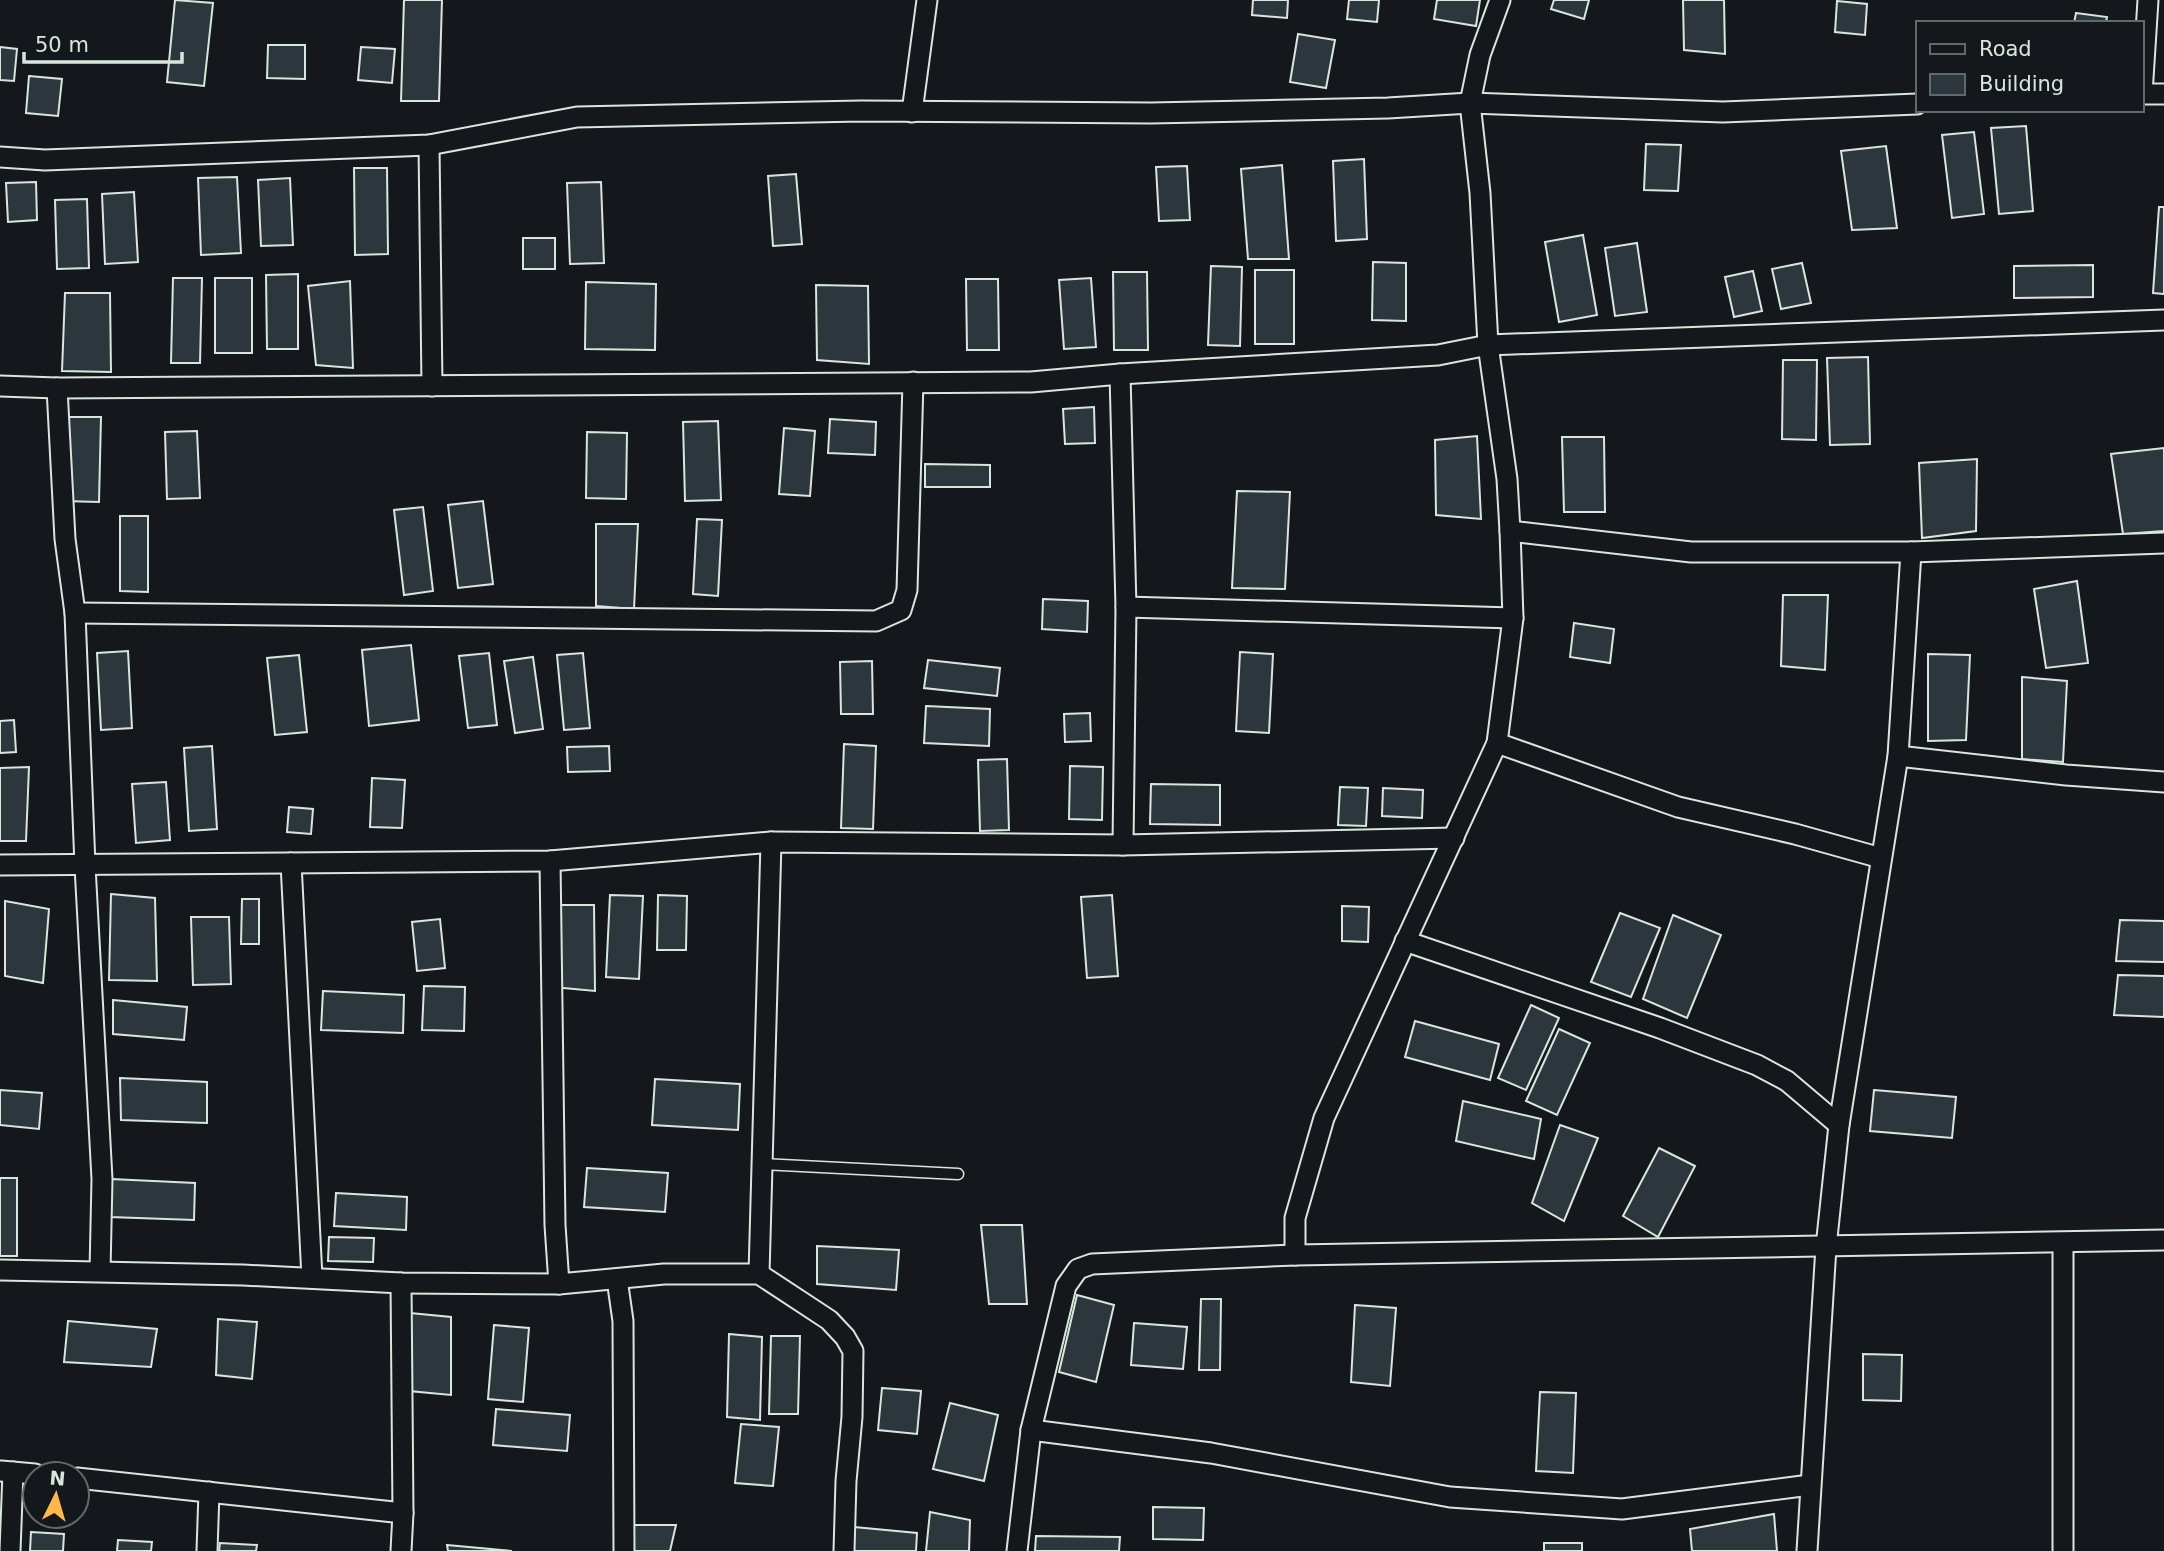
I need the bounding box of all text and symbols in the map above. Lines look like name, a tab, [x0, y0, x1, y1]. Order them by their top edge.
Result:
scale bar	[24, 21, 182, 65]
legend	[1916, 21, 2143, 112]
text: 50 m	[35, 33, 89, 57]
text: Road	[1979, 37, 2032, 61]
text: Building	[1979, 72, 2064, 96]
north arrow	[21, 1460, 91, 1530]
text: N	[49, 1466, 66, 1490]

